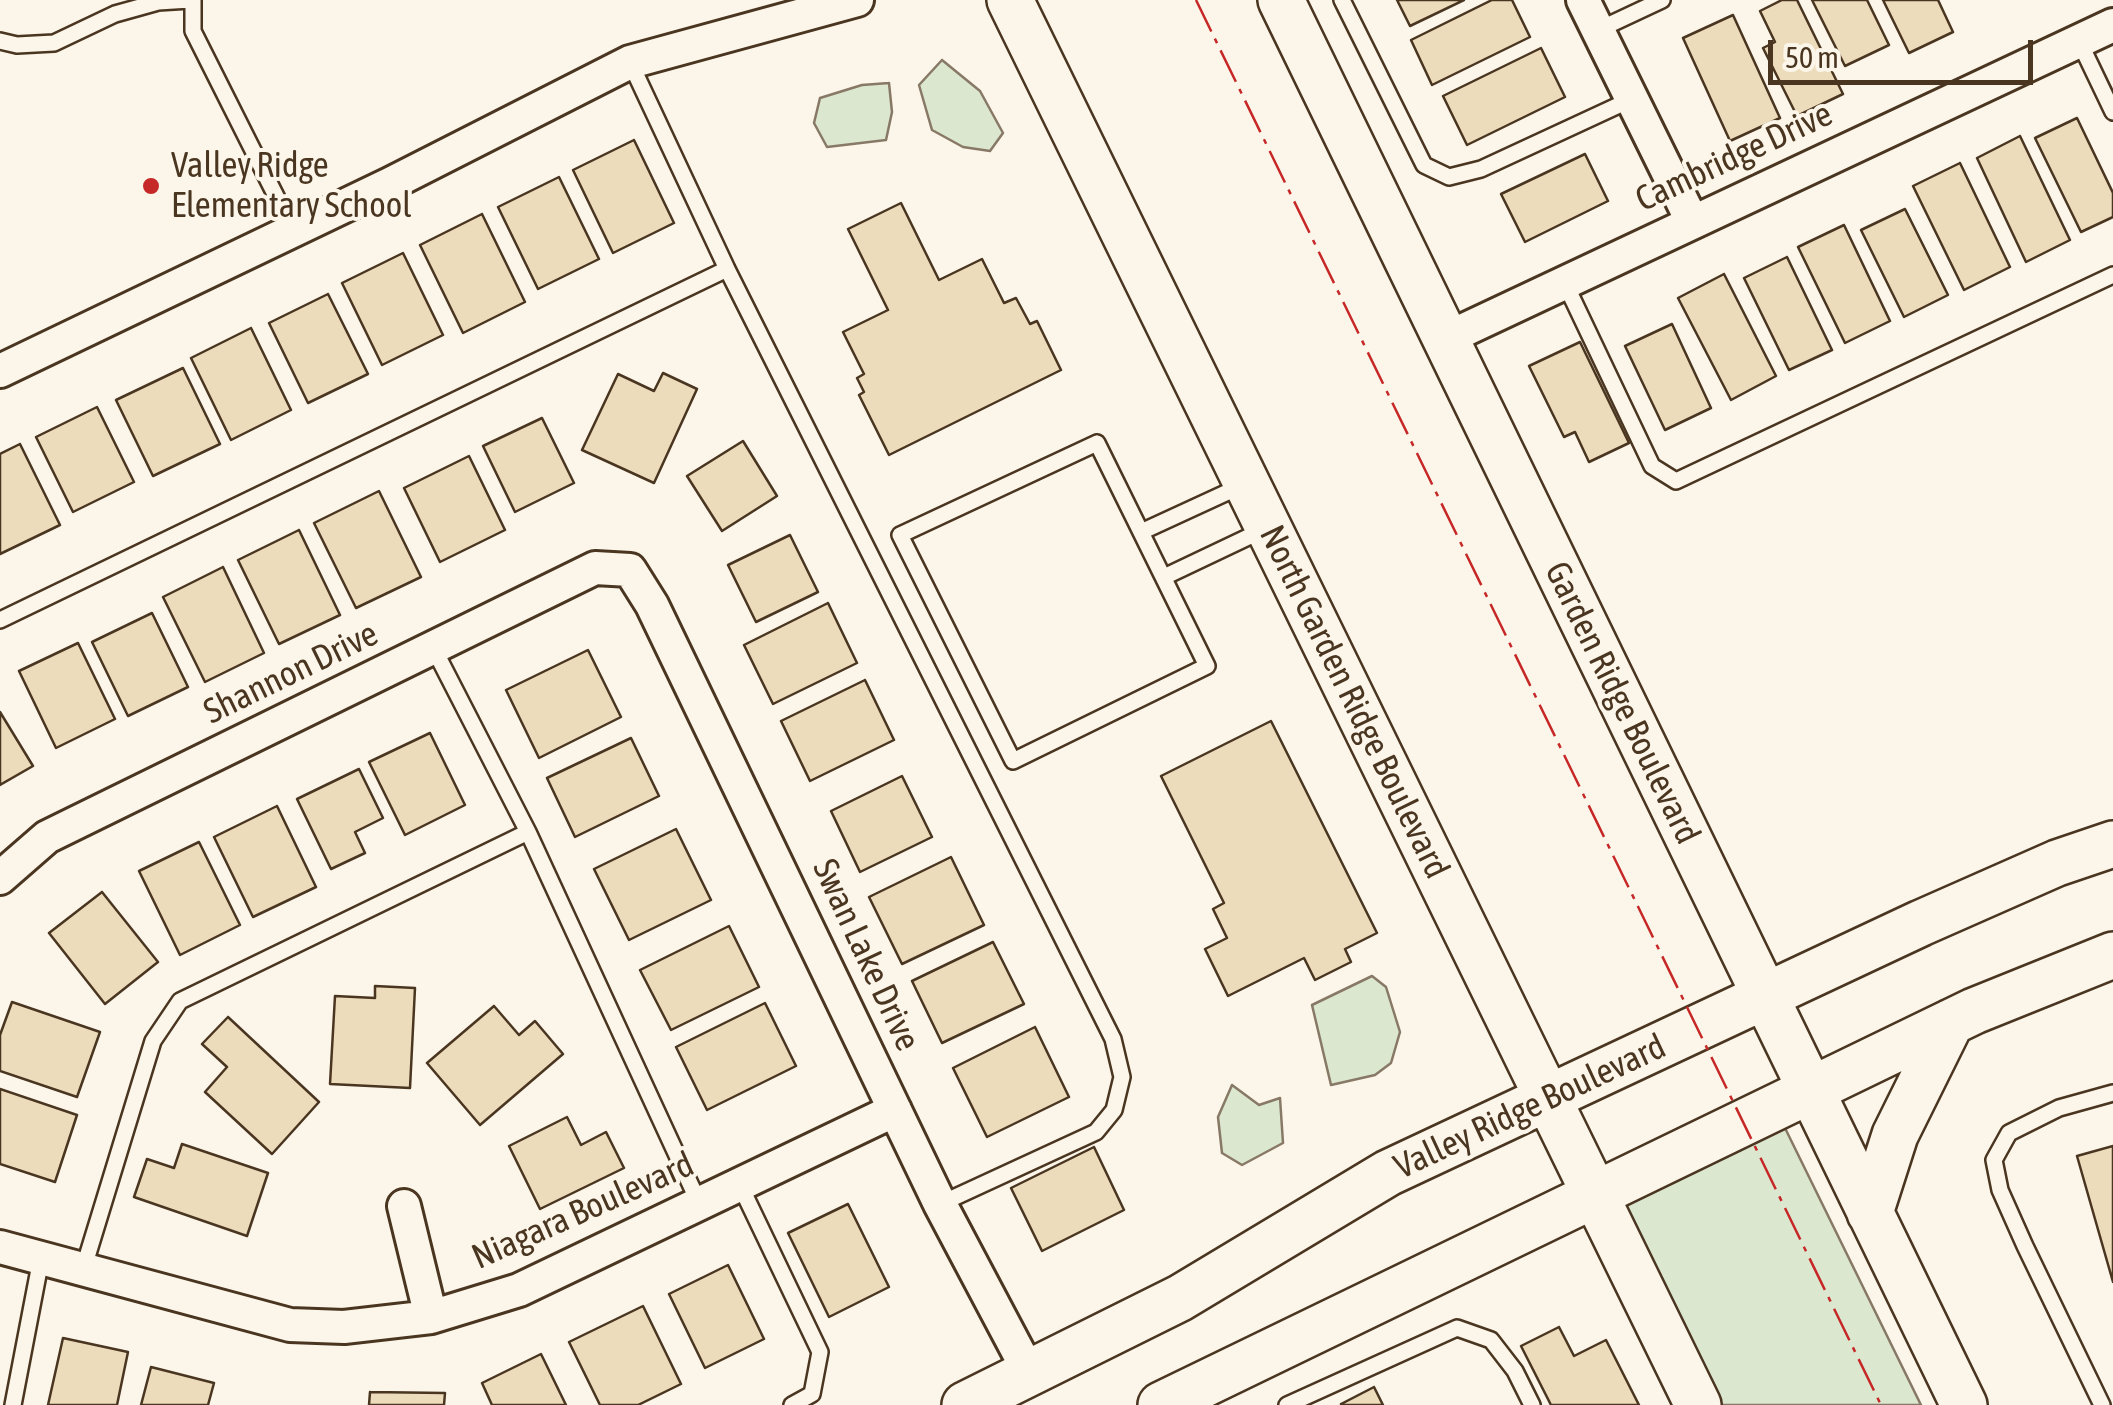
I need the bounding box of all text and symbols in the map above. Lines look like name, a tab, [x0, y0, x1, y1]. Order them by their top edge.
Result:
scale bar	[1773, 20, 2038, 82]
text: 50 m	[1785, 40, 1839, 74]
street label: Cambridge Drive	[1629, 93, 1839, 221]
place label: Valley Ridge Elementary School	[171, 145, 411, 227]
marker: Valley Ridge Elementary School	[140, 175, 162, 197]
street label: North Garden Ridge Boulevard	[1250, 519, 1458, 885]
street label: Garden Ridge Boulevard	[1536, 555, 1708, 851]
street label: Shannon Drive	[197, 613, 385, 733]
street label: Swan Lake Drive	[803, 853, 929, 1057]
street label: Valley Ridge Boulevard	[1388, 1026, 1672, 1188]
street label: Niagara Boulevard	[466, 1143, 700, 1279]

